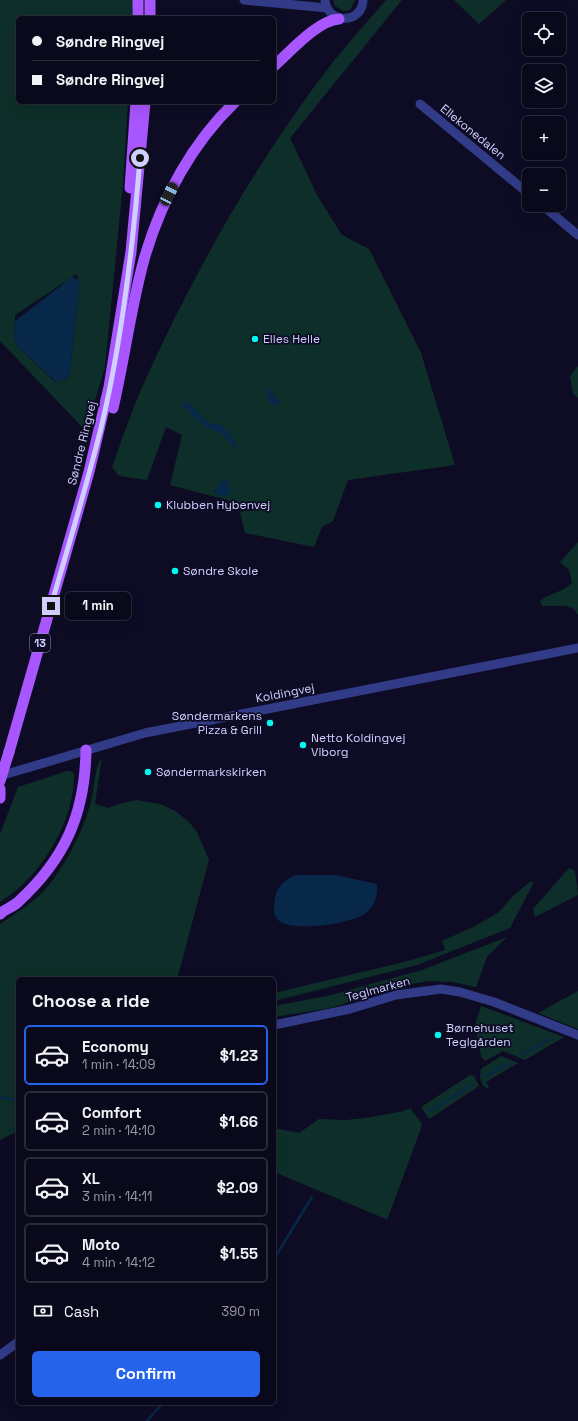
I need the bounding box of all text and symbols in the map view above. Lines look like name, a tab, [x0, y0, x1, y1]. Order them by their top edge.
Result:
map controls	[522, 12, 566, 212]
button: locate	[522, 12, 566, 56]
text: Søndre Ringvej	[56, 32, 164, 51]
button: layers	[522, 64, 566, 108]
text: Søndre Ringvej	[56, 70, 164, 89]
street label: Ellekonedalen	[437, 101, 509, 163]
button: +	[522, 116, 566, 160]
route start	[131, 149, 149, 167]
button: −	[522, 168, 566, 212]
car	[158, 181, 180, 207]
place label: Elles Helle	[263, 331, 320, 347]
marker: Elles Helle	[250, 334, 260, 344]
street label: Søndre Ringvej	[64, 399, 100, 487]
place label: Klubben Hybenvej	[166, 497, 270, 513]
marker: Klubben Hybenvej	[153, 500, 163, 510]
place label: Søndre Skole	[183, 563, 258, 579]
marker: Søndre Skole	[170, 566, 180, 576]
callout: 1 min	[65, 592, 131, 620]
route end	[42, 597, 60, 615]
text: 1 min	[82, 597, 114, 614]
road number: 13	[30, 634, 50, 652]
street label: Koldingvej	[254, 679, 316, 707]
place label: Søndermarkens Pizza & Grill	[172, 708, 262, 738]
marker: Søndermarkens Pizza & Grill	[265, 718, 275, 728]
place label: Netto Koldingvej Viborg	[311, 730, 405, 760]
marker: Netto Koldingvej Viborg	[298, 740, 308, 750]
place label: Søndermarkskirken	[156, 764, 266, 780]
marker: Søndermarkskirken	[143, 767, 153, 777]
street label: Teglmarken	[344, 973, 412, 1005]
text: Choose a ride	[32, 989, 150, 1012]
place label: Børnehuset Teglgården	[446, 1020, 514, 1050]
marker: Børnehuset Teglgården	[433, 1030, 443, 1040]
icon: car	[34, 1037, 70, 1073]
text: Economy	[82, 1037, 149, 1056]
text: $1.23	[220, 1046, 258, 1065]
text: 1 min · 14:09	[82, 1056, 155, 1073]
icon: car	[34, 1103, 70, 1139]
text: Comfort	[82, 1103, 142, 1122]
text: $1.66	[219, 1112, 258, 1131]
text: 2 min · 14:10	[82, 1122, 155, 1139]
icon: car	[34, 1169, 70, 1205]
text: XL	[82, 1169, 100, 1188]
text: $2.09	[217, 1178, 258, 1197]
text: 3 min · 14:11	[82, 1188, 152, 1205]
icon: car	[34, 1235, 70, 1271]
text: Moto	[82, 1235, 120, 1254]
text: $1.55	[220, 1244, 258, 1263]
text: 4 min · 14:12	[82, 1254, 155, 1271]
icon: cash	[32, 1300, 54, 1322]
text: Cash	[64, 1302, 99, 1321]
text: 390 m	[221, 1303, 260, 1320]
button: Confirm	[32, 1351, 260, 1397]

